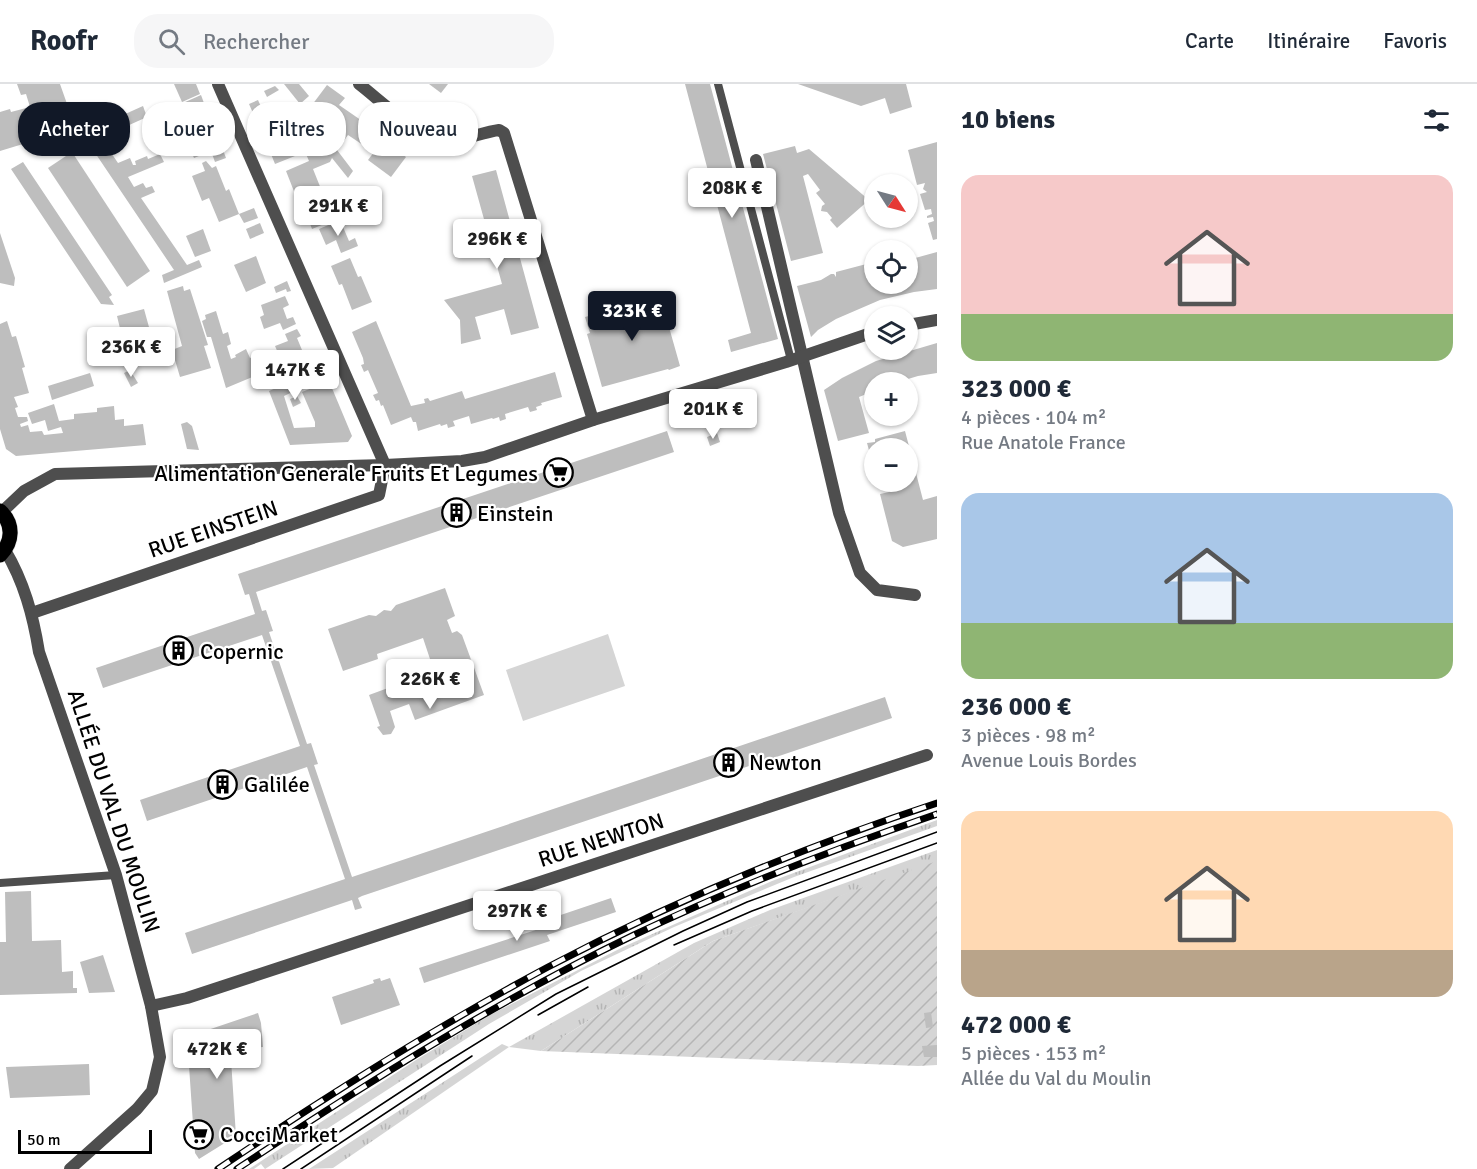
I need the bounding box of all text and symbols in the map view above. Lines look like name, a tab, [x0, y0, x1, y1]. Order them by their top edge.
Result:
search box	[134, 14, 554, 68]
text: Roofr	[30, 24, 98, 58]
icon: search	[155, 25, 188, 58]
text: Rechercher	[203, 28, 309, 55]
text: Carte	[1185, 28, 1234, 54]
text: Itinéraire	[1267, 28, 1350, 54]
text: Favoris	[1383, 28, 1447, 54]
chip: Acheter	[18, 102, 130, 156]
chip: Louer	[142, 102, 235, 156]
chip: Filtres	[247, 102, 346, 156]
chip: Nouveau	[358, 102, 478, 156]
text: 10 biens	[961, 104, 1055, 136]
icon: filters	[1420, 104, 1453, 137]
pin: 208K €	[683, 168, 781, 219]
north arrow	[864, 174, 918, 228]
map controls	[864, 174, 918, 492]
text: 208K €	[702, 175, 762, 200]
pin: 291K €	[289, 186, 387, 237]
text: 291K €	[308, 193, 368, 218]
icon: home	[1153, 214, 1261, 322]
pin: 296K €	[448, 219, 546, 270]
text: 296K €	[467, 226, 527, 251]
button: locate	[864, 240, 918, 294]
pin: 323K €	[583, 291, 681, 342]
text: 323K €	[602, 298, 662, 323]
button: layers	[864, 306, 918, 360]
pin: 236K €	[82, 327, 180, 378]
text: 236K €	[101, 334, 161, 359]
pin: 147K €	[246, 350, 344, 401]
text: 147K €	[265, 357, 325, 382]
button: +	[864, 372, 918, 426]
text: 323 000 €	[961, 373, 1071, 405]
pin: 201K €	[664, 389, 762, 440]
text: 201K €	[683, 396, 743, 421]
text: 4 pièces · 104 m²	[961, 405, 1106, 430]
text: Rue Anatole France	[961, 430, 1126, 455]
button: −	[864, 438, 918, 492]
supermarket icon: Alimentation Generale Fruits Et Legumes	[543, 457, 575, 489]
place label: Alimentation Generale Fruits Et Legumes	[154, 460, 538, 487]
street label: RUE EINSTEIN	[145, 494, 281, 564]
building icon: Einstein	[440, 497, 472, 529]
place label: Einstein	[477, 500, 554, 527]
icon: home	[1153, 532, 1261, 640]
building icon: Copernic	[163, 635, 195, 667]
place label: Copernic	[200, 638, 284, 665]
pin: 226K €	[381, 659, 479, 710]
text: 226K €	[400, 666, 460, 691]
street label: ALLÉE DU VAL DU MOULIN	[62, 686, 166, 936]
text: 236 000 €	[961, 691, 1071, 723]
text: 3 pièces · 98 m²	[961, 723, 1096, 748]
building icon: Newton	[712, 746, 744, 778]
text: Avenue Louis Bordes	[961, 748, 1137, 773]
place label: Newton	[749, 749, 822, 776]
building icon: Galilée	[207, 768, 239, 800]
place label: Galilée	[244, 771, 310, 798]
street label: RUE NEWTON	[535, 807, 667, 873]
icon: home	[1153, 850, 1261, 958]
pin: 297K €	[468, 891, 566, 942]
text: 297K €	[487, 898, 547, 923]
text: 472 000 €	[961, 1009, 1071, 1041]
pin: 472K €	[168, 1029, 266, 1080]
text: 472K €	[187, 1036, 247, 1061]
text: 5 pièces · 153 m²	[961, 1041, 1106, 1066]
text: Allée du Val du Moulin	[961, 1066, 1151, 1091]
supermarket icon: CocciMarket	[183, 1118, 215, 1150]
place label: CocciMarket	[220, 1121, 338, 1148]
scale bar	[18, 1127, 152, 1154]
text: 50 m	[27, 1130, 61, 1150]

